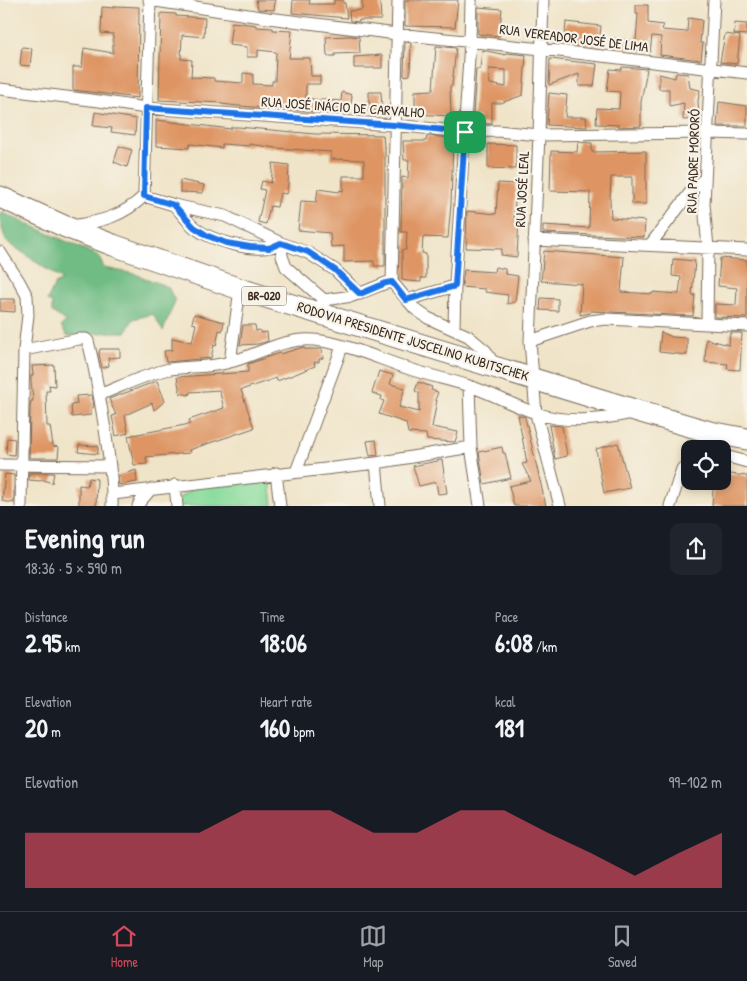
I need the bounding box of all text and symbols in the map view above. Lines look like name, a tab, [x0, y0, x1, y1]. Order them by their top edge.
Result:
street label: RUA VEREADOR JOSÉ DE LIMA	[498, 19, 650, 56]
street label: RUA JOSÉ INÁCIO DE CARVALHO	[261, 91, 426, 122]
street label: RUA PADRE MORORÓ	[681, 108, 704, 214]
pin	[444, 111, 486, 153]
icon: arrive	[451, 118, 479, 146]
street label: RUA JOSÉ LEAL	[510, 150, 533, 228]
road number: BR-020	[242, 286, 286, 306]
street label: RODOVIA PRESIDENTE JUSCELINO KUBITSCHEK	[295, 296, 532, 385]
map controls	[681, 440, 731, 490]
button: locate	[681, 440, 731, 490]
text: Evening run	[25, 519, 145, 557]
button: share	[670, 523, 722, 575]
text: 18:36 · 5 × 590 m	[25, 557, 122, 579]
text: Distance	[25, 607, 68, 626]
text: Time	[260, 607, 285, 626]
text: Pace	[495, 607, 518, 626]
text: 2.95	[25, 626, 62, 660]
text: 18:06	[260, 626, 307, 660]
text: 6:08	[495, 626, 533, 660]
text: km	[62, 637, 80, 656]
text: /km	[533, 637, 557, 656]
text: Elevation	[25, 692, 72, 711]
text: Heart rate	[260, 692, 312, 711]
text: kcal	[495, 692, 515, 711]
text: 20	[25, 711, 48, 745]
text: 160	[260, 711, 290, 745]
text: 181	[495, 711, 524, 745]
text: m	[48, 722, 61, 741]
text: bpm	[290, 722, 315, 741]
text: Elevation	[25, 771, 78, 793]
text: 99–102 m	[669, 771, 722, 793]
tab: Home	[110, 922, 138, 971]
tab: Map	[359, 922, 387, 971]
tab: Saved	[608, 922, 637, 971]

